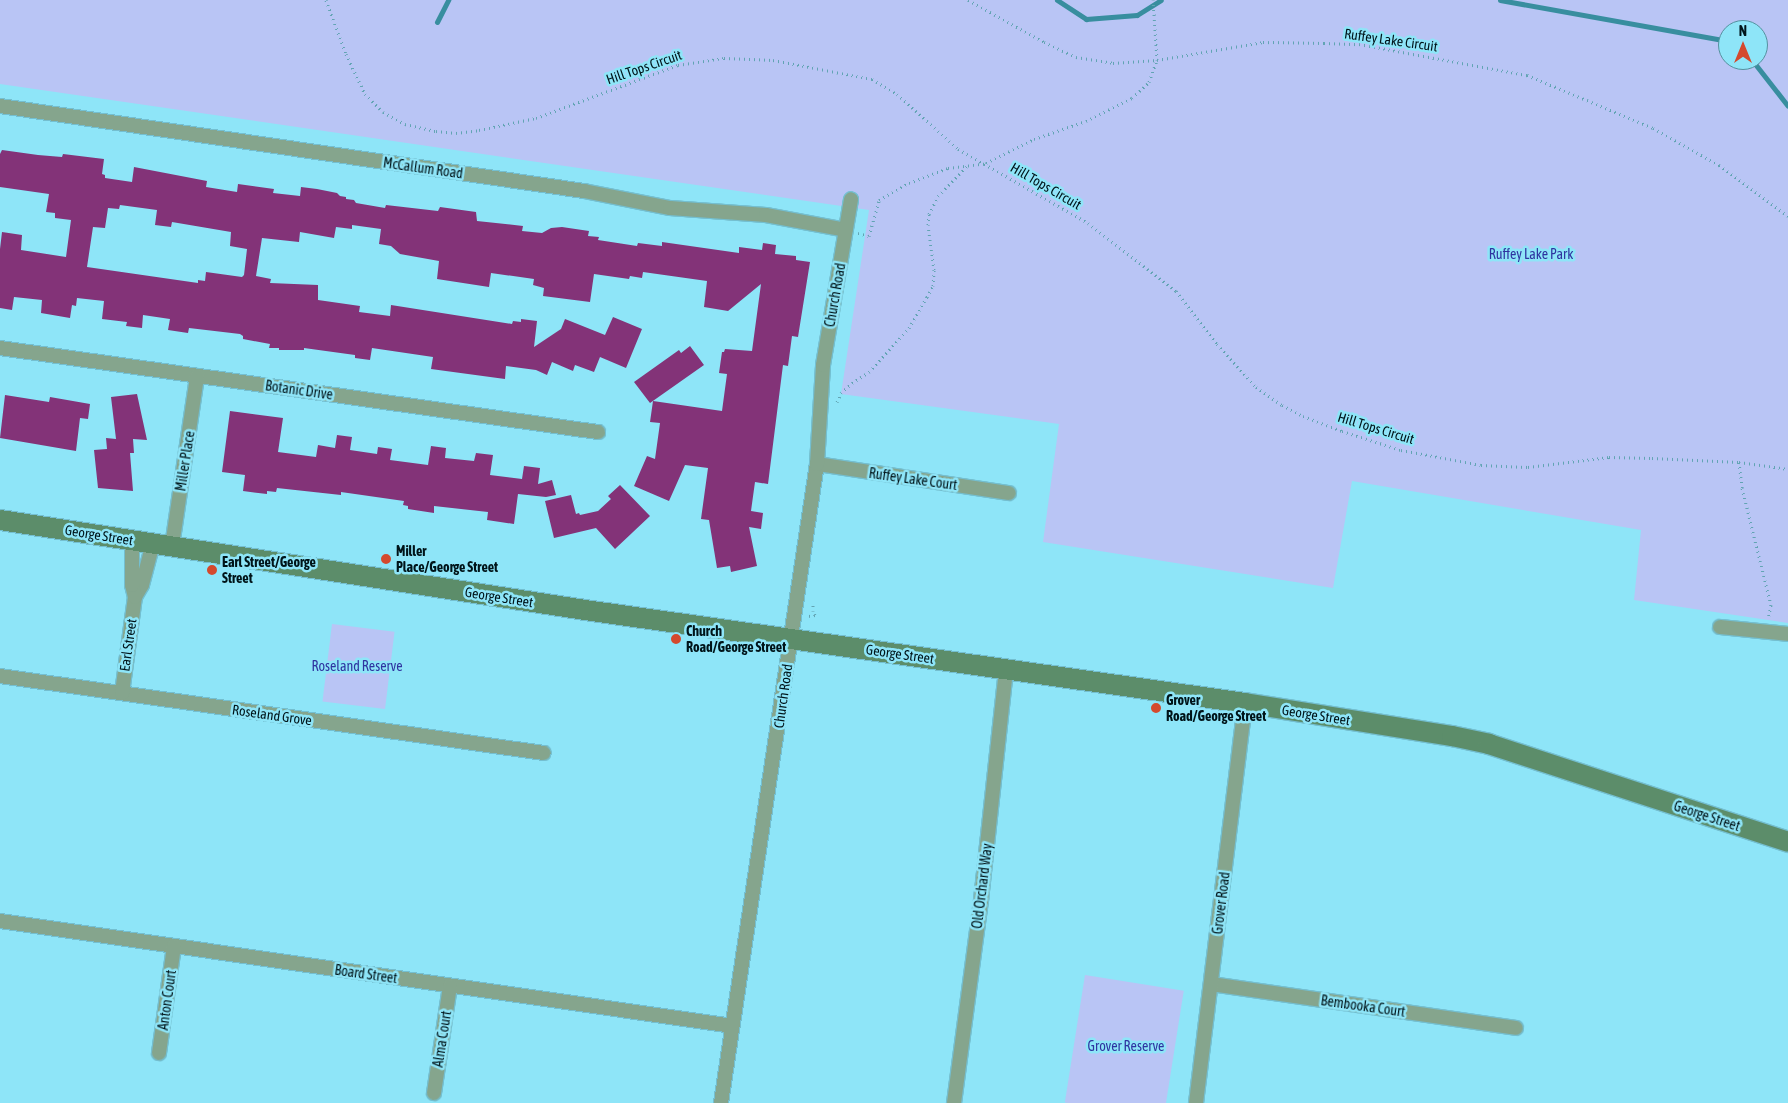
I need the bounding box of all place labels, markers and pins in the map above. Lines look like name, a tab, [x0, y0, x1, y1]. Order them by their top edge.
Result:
place label: Miller Place/George Street	[396, 543, 498, 576]
marker: Miller Place/George Street	[380, 553, 392, 565]
place label: Earl Street/George Street	[222, 554, 316, 586]
marker: Earl Street/George Street	[206, 564, 218, 576]
place label: Church Road/George Street	[686, 623, 786, 656]
marker: Church Road/George Street	[670, 633, 682, 645]
place label: Grover Road/George Street	[1166, 692, 1266, 724]
marker: Grover Road/George Street	[1150, 702, 1162, 714]

